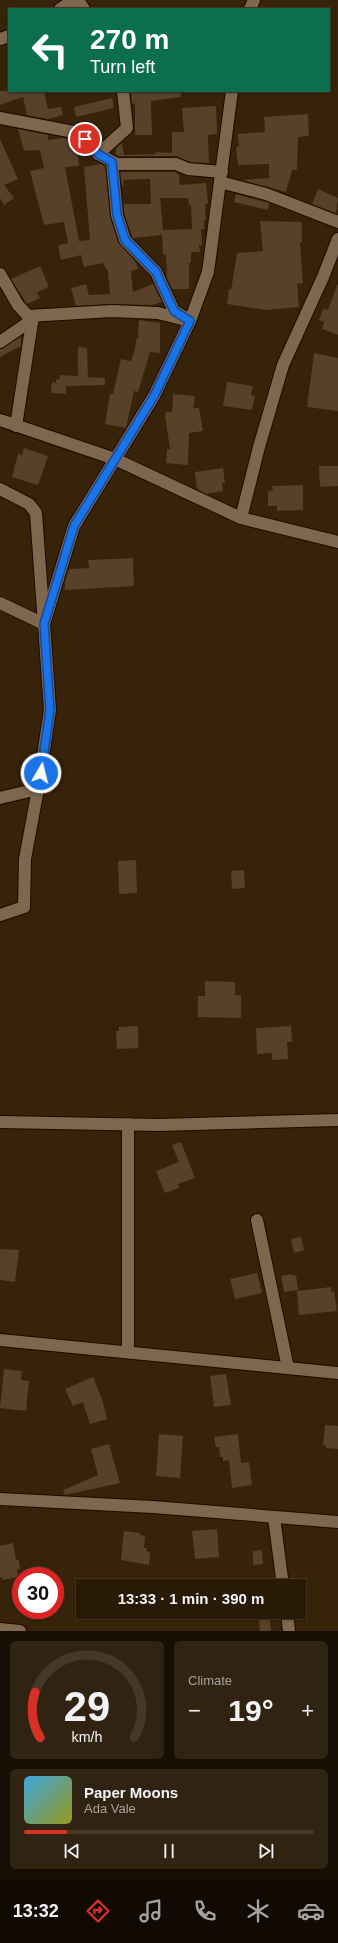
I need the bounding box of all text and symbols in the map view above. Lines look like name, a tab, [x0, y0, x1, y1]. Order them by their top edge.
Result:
icon: left	[24, 24, 76, 76]
text: 270 m	[90, 24, 169, 55]
text: Turn left	[90, 57, 155, 77]
pin	[68, 122, 102, 156]
icon: arrive	[74, 128, 96, 150]
position arrow	[20, 752, 62, 794]
speed limit sign: 30	[12, 1567, 64, 1619]
text: 13:33 · 1 min · 390 m	[118, 1590, 264, 1607]
text: Climate	[188, 1673, 232, 1688]
text: 29	[64, 1683, 110, 1730]
text: 19°	[228, 1694, 274, 1727]
text: −	[188, 1698, 201, 1723]
text: +	[301, 1698, 314, 1723]
text: km/h	[72, 1729, 103, 1745]
text: Paper Moons	[84, 1784, 178, 1801]
text: Ada Vale	[84, 1801, 136, 1816]
icon: previous	[61, 1840, 83, 1862]
icon: pause	[158, 1840, 180, 1862]
icon: next	[255, 1840, 277, 1862]
icon: directions	[84, 1897, 112, 1925]
icon: music	[137, 1897, 165, 1925]
icon: phone	[191, 1897, 219, 1925]
icon: climate	[244, 1897, 272, 1925]
icon: car	[297, 1897, 325, 1925]
text: 13:32	[13, 1901, 59, 1921]

